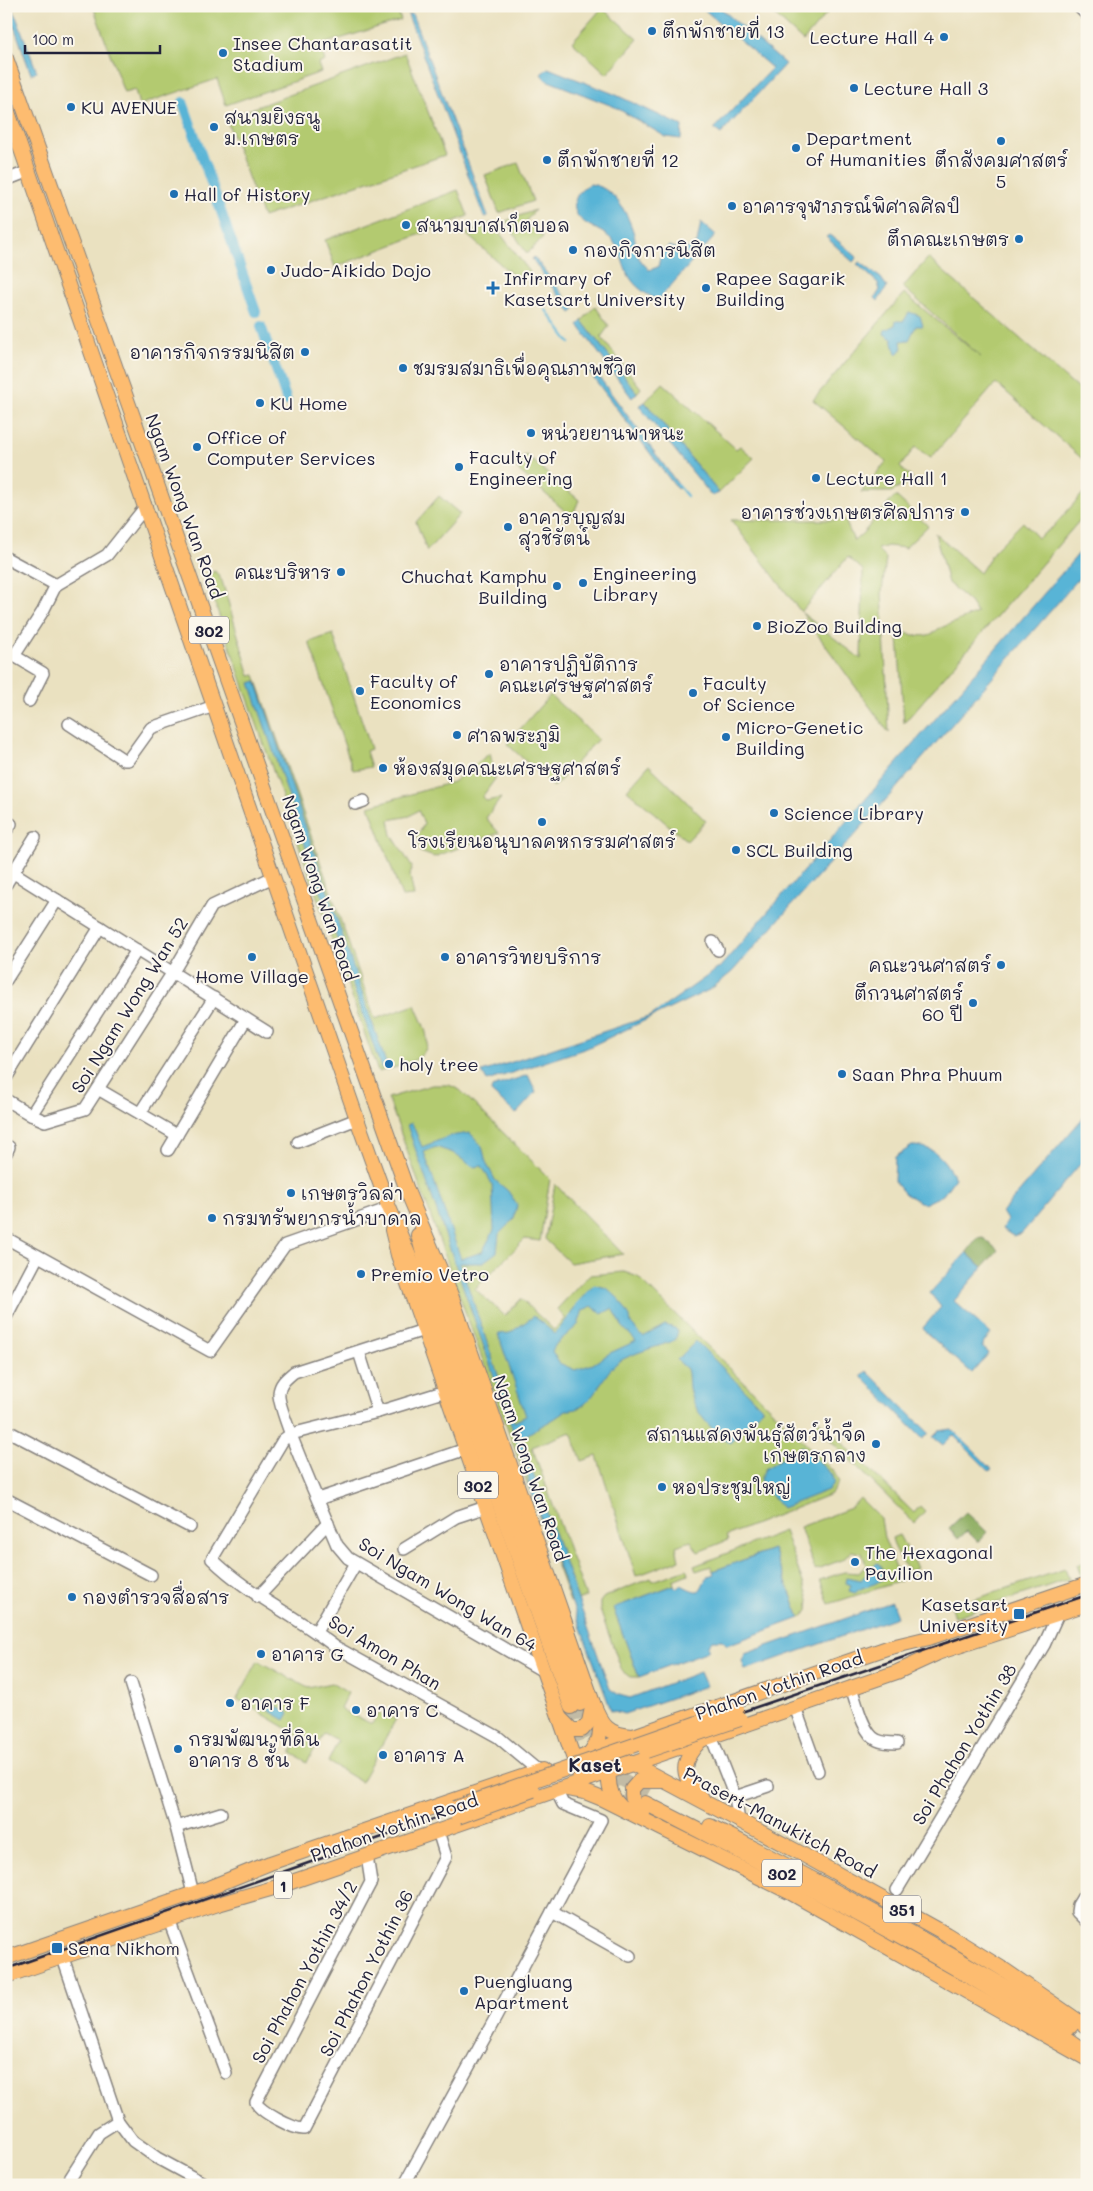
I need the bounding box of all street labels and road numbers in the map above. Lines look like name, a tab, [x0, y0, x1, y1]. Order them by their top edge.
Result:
street label: Ngam Wong Wan Road	[140, 410, 230, 602]
road number: 302	[189, 616, 229, 644]
street label: Ngam Wong Wan Road	[277, 792, 363, 984]
street label: Soi Ngam Wong Wan 52	[65, 913, 193, 1097]
street label: Ngam Wong Wan Road	[488, 1372, 574, 1564]
road number: 302	[458, 1472, 498, 1498]
street label: Soi Ngam Wong Wan 64	[354, 1531, 542, 1657]
street label: Soi Amon Phan	[324, 1609, 446, 1695]
street label: Phahon Yothin Road	[692, 1645, 866, 1725]
street label: Soi Phahon Yothin 38	[906, 1659, 1022, 1829]
street label: Prasert-Manukitch Road	[679, 1761, 881, 1883]
street label: Phahon Yothin Road	[307, 1787, 481, 1867]
road number: 302	[762, 1860, 802, 1886]
road number: 1	[274, 1872, 292, 1898]
street label: Soi Phahon Yothin 34/2	[246, 1877, 362, 2067]
street label: Soi Phahon Yothin 36	[313, 1885, 419, 2061]
road number: 351	[883, 1896, 921, 1922]

